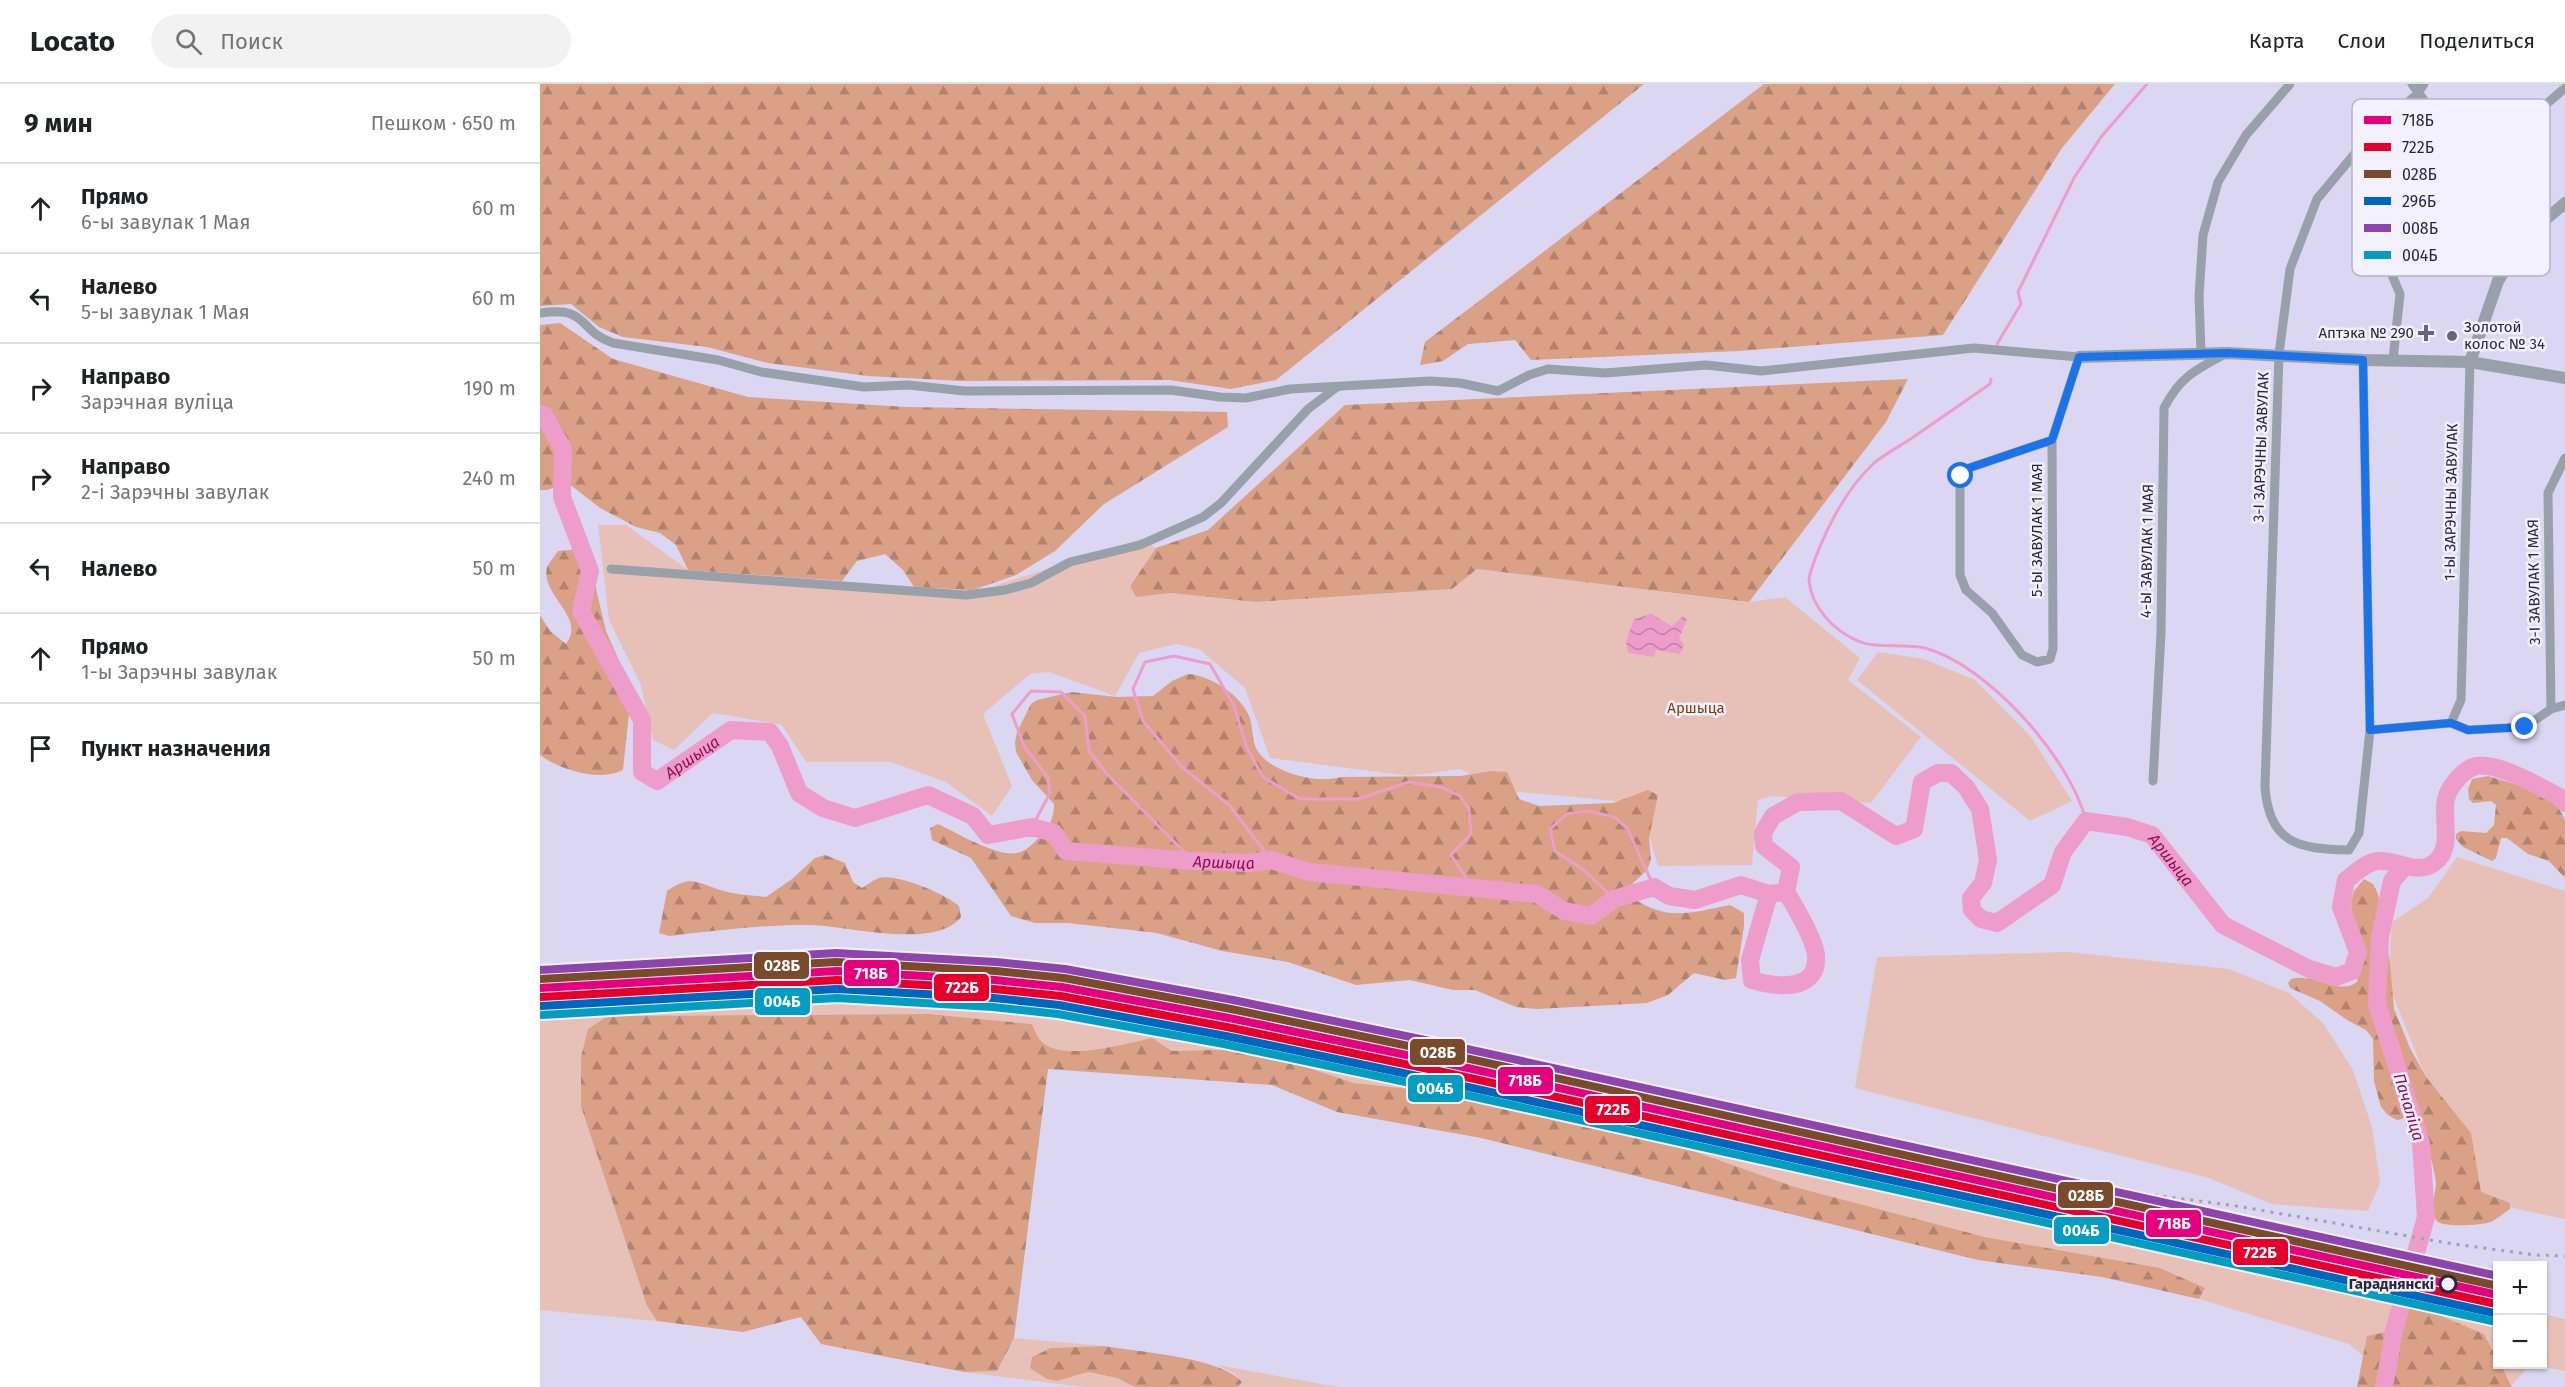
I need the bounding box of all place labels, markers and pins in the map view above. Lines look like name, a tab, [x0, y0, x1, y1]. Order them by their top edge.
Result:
place label: Золотой колос № 34	[2464, 318, 2545, 353]
place label: Аптэка № 290	[2319, 324, 2414, 342]
marker: Аптэка № 290	[2419, 326, 2433, 340]
marker: Золотой колос № 34	[2445, 329, 2459, 343]
place label: Гараднянскі	[2349, 1275, 2434, 1293]
marker: Гараднянскі	[2439, 1275, 2457, 1293]

